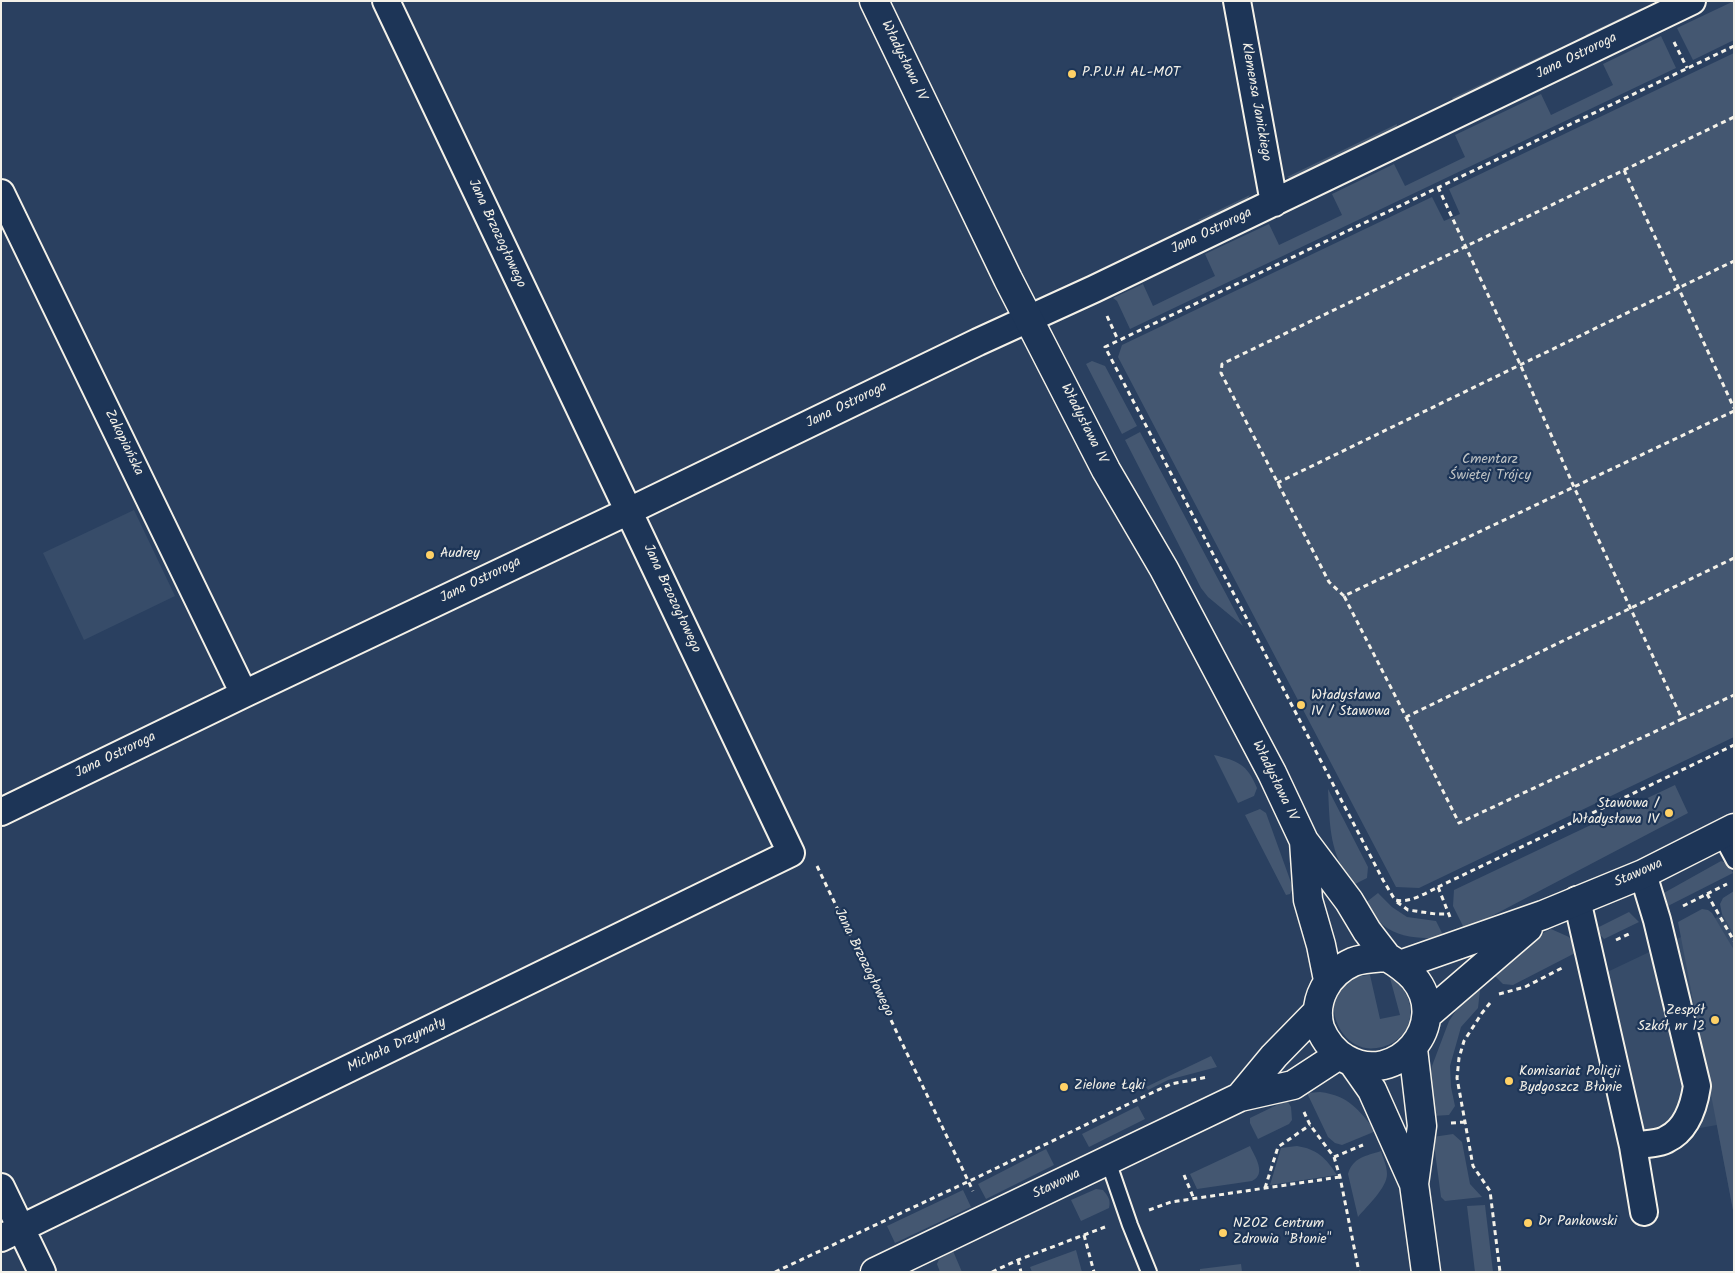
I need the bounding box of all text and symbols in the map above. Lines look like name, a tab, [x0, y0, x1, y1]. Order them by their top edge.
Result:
street label: Władysława IV	[876, 18, 930, 104]
street label: Jana Ostroroga	[1534, 30, 1620, 84]
street label: Klemensa Janickiego	[1236, 41, 1274, 163]
place label: P.P.U.H AL-MOT	[1082, 66, 1180, 82]
marker: P.P.U.H AL-MOT	[1066, 68, 1078, 80]
street label: Jana Brzozogłowego	[463, 177, 529, 291]
street label: Jana Ostroroga	[1169, 205, 1255, 259]
street label: Jana Ostroroga	[804, 379, 890, 433]
street label: Władysława IV	[1056, 381, 1110, 467]
street label: Zakopiańska	[100, 407, 146, 479]
park label: Cmentarz Świętej Trójcy	[1449, 453, 1531, 486]
street label: Jana Brzozogłowego	[638, 542, 704, 656]
place label: Audrey	[440, 547, 480, 563]
marker: Audrey	[424, 549, 436, 561]
street label: Jana Ostroroga	[438, 554, 524, 608]
place label: Władysława IV / Stawowa	[1311, 689, 1390, 722]
marker: Władysława IV / Stawowa	[1295, 699, 1307, 711]
street label: Jana Ostroroga	[73, 729, 159, 783]
street label: Władysława IV	[1247, 738, 1301, 824]
place label: Stawowa / Władysława IV	[1572, 797, 1659, 830]
marker: Stawowa / Władysława IV	[1663, 807, 1675, 819]
street label: Stawowa	[1612, 856, 1666, 892]
street label: Jana Brzozogłowego	[830, 906, 896, 1020]
place label: Zespół Szkół nr 12	[1638, 1004, 1705, 1036]
marker: Zespół Szkół nr 12	[1709, 1014, 1721, 1026]
street label: Michała Drzymały	[345, 1015, 449, 1077]
place label: Komisariat Policji Bydgoszcz Błonie	[1519, 1065, 1622, 1098]
marker: Komisariat Policji Bydgoszcz Błonie	[1503, 1075, 1515, 1087]
place label: Zielone Łąki	[1074, 1079, 1145, 1095]
marker: Zielone Łąki	[1058, 1081, 1070, 1093]
street label: Stawowa	[1030, 1166, 1084, 1204]
place label: Dr Pankowski	[1538, 1215, 1617, 1231]
place label: NZOZ Centrum Zdrowia "Błonie"	[1233, 1217, 1331, 1250]
marker: Dr Pankowski	[1522, 1217, 1534, 1229]
marker: NZOZ Centrum Zdrowia "Błonie"	[1217, 1227, 1229, 1239]

